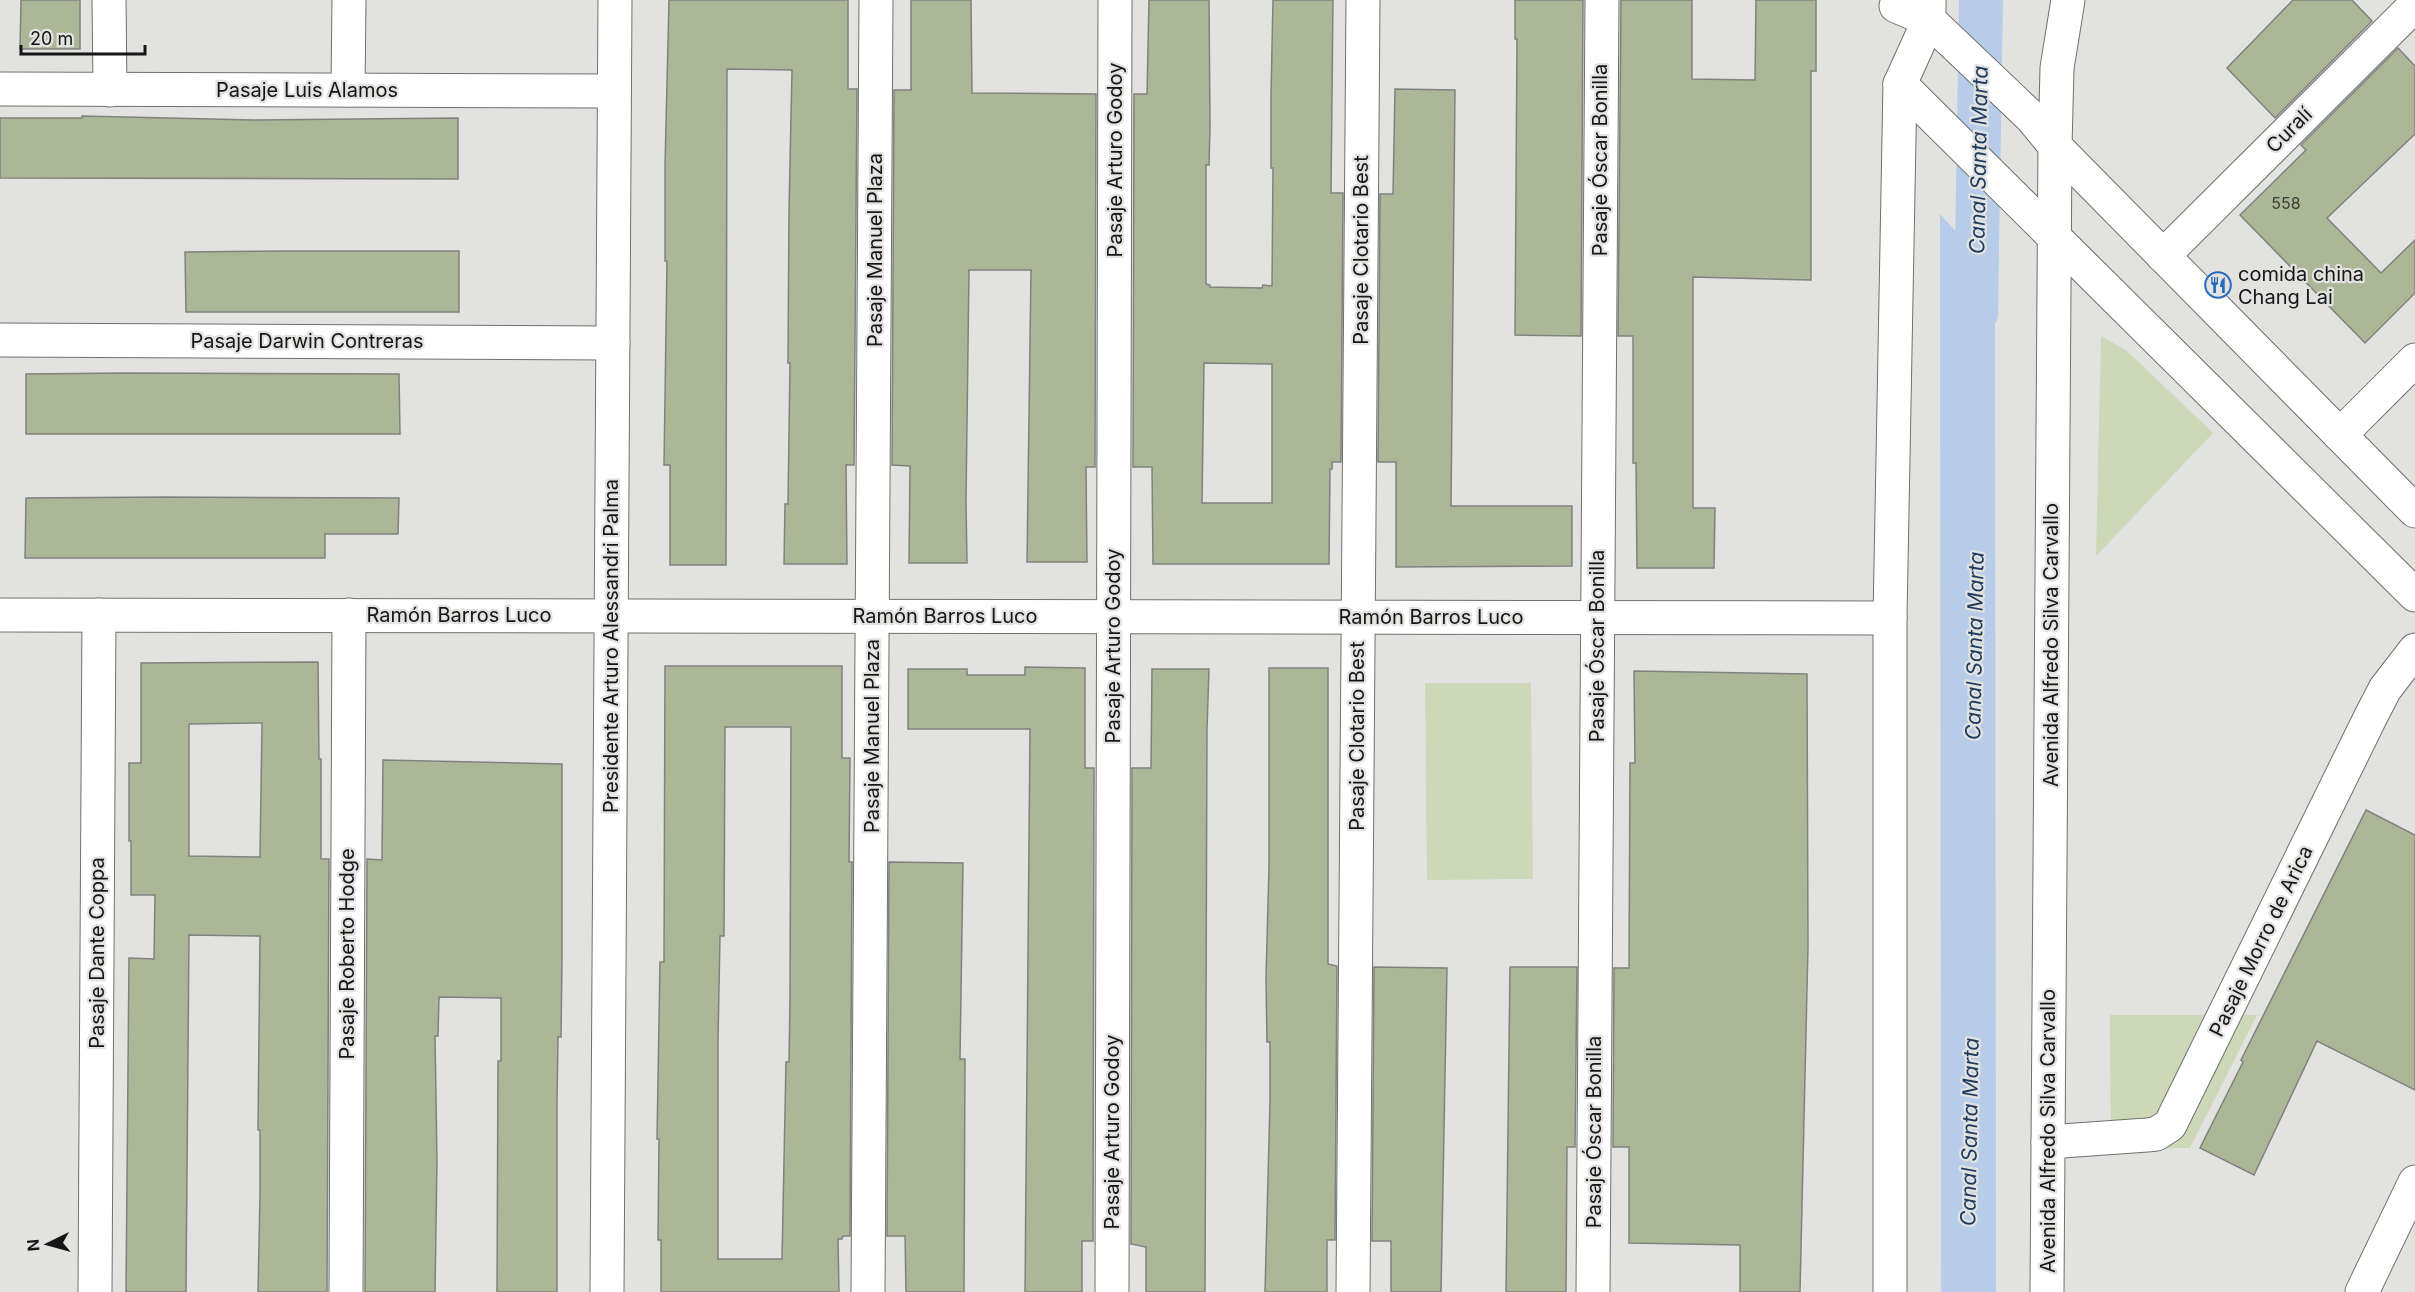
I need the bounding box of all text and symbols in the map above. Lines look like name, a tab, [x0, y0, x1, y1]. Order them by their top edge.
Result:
scale bar	[21, 18, 146, 56]
text: 20 m	[30, 28, 73, 49]
street label: Pasaje Arturo Godoy	[1103, 63, 1127, 257]
street label: Pasaje Óscar Bonilla	[1587, 64, 1612, 256]
water label: Canal Santa Marta	[1964, 65, 1993, 254]
street label: Pasaje Luis Alamos	[216, 78, 398, 102]
street label: Curalí	[2261, 102, 2317, 158]
street label: Pasaje Manuel Plaza	[863, 153, 887, 347]
street label: Pasaje Clotario Best	[1349, 155, 1373, 345]
house number: 558	[2271, 193, 2301, 213]
place label: comida china Chang Lai	[2238, 262, 2364, 309]
restaurant icon: comida china Chang Lai	[2203, 270, 2233, 300]
street label: Pasaje Darwin Contreras	[190, 329, 424, 353]
street label: Presidente Arturo Alessandri Palma	[599, 479, 623, 813]
street label: Avenida Alfredo Silva Carvallo	[2039, 503, 2063, 787]
street label: Pasaje Arturo Godoy	[1101, 549, 1125, 743]
street label: Pasaje Óscar Bonilla	[1584, 550, 1609, 742]
water label: Canal Santa Marta	[1960, 551, 1989, 740]
street label: Ramón Barros Luco	[366, 603, 552, 627]
street label: Ramón Barros Luco	[852, 604, 1038, 628]
street label: Ramón Barros Luco	[1338, 605, 1524, 629]
street label: Pasaje Manuel Plaza	[860, 639, 884, 833]
street label: Pasaje Clotario Best	[1345, 641, 1369, 831]
street label: Pasaje Morro de Arica	[2204, 842, 2318, 1040]
street label: Pasaje Roberto Hodge	[335, 848, 359, 1060]
street label: Pasaje Dante Coppa	[85, 857, 109, 1049]
street label: Avenida Alfredo Silva Carvallo	[2036, 989, 2060, 1273]
street label: Pasaje Arturo Godoy	[1100, 1035, 1124, 1229]
street label: Pasaje Óscar Bonilla	[1581, 1036, 1606, 1228]
water label: Canal Santa Marta	[1955, 1037, 1984, 1226]
north arrow	[18, 1214, 78, 1274]
text: N	[23, 1238, 44, 1252]

